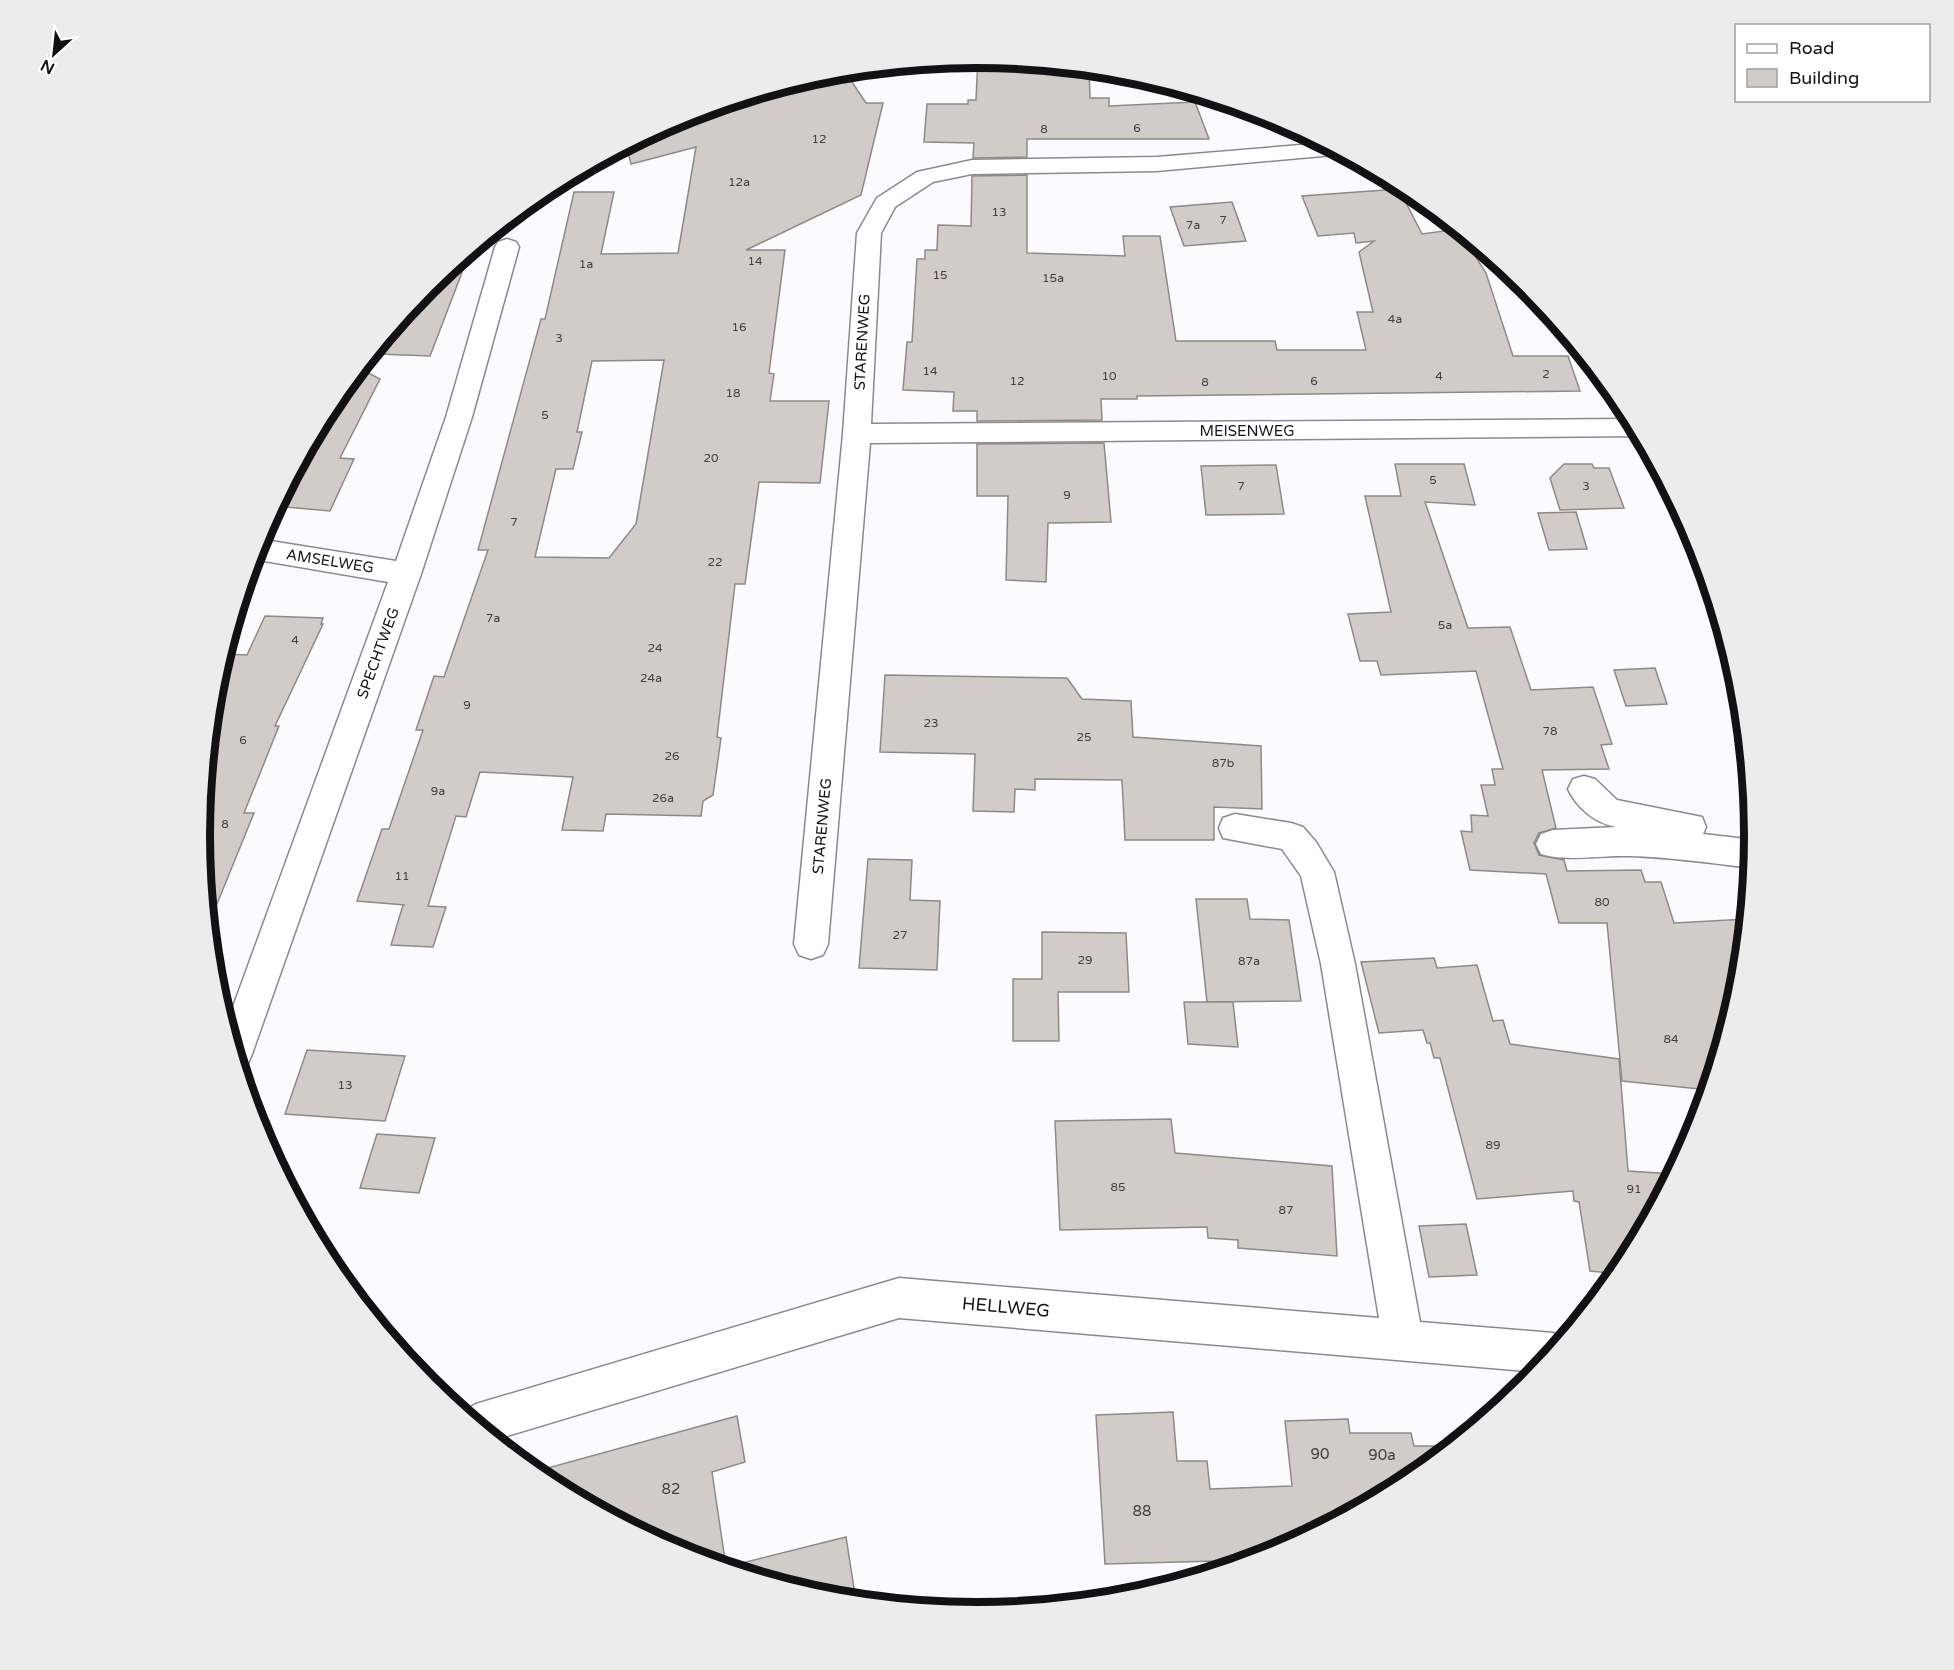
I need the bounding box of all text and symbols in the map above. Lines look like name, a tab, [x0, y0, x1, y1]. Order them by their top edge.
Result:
north arrow	[24, 24, 84, 84]
legend	[1735, 24, 1930, 102]
text: Road	[1789, 37, 1834, 59]
text: N	[37, 55, 58, 78]
text: Building	[1789, 67, 1859, 89]
house number: 6	[1133, 121, 1141, 135]
house number: 8	[1040, 122, 1048, 136]
house number: 12	[811, 132, 827, 146]
house number: 12a	[728, 175, 750, 189]
house number: 13	[991, 205, 1007, 219]
house number: 7	[1219, 213, 1227, 227]
house number: 7a	[1186, 218, 1200, 232]
house number: 14	[747, 254, 763, 268]
house number: 1a	[579, 257, 593, 271]
house number: 15	[932, 268, 948, 282]
house number: 15a	[1042, 271, 1064, 285]
street label: STARENWEG	[850, 293, 874, 391]
house number: 4a	[1388, 312, 1402, 326]
house number: 16	[731, 320, 747, 334]
house number: 3	[555, 331, 563, 345]
house number: 14	[922, 364, 938, 378]
house number: 2	[1542, 367, 1550, 381]
house number: 10	[1101, 369, 1117, 383]
house number: 4	[1435, 369, 1443, 383]
house number: 12	[1009, 374, 1025, 388]
house number: 6	[1310, 374, 1318, 388]
house number: 8	[1201, 375, 1209, 389]
house number: 18	[725, 386, 741, 400]
house number: 5	[541, 408, 549, 422]
street label: MEISENWEG	[1199, 422, 1295, 440]
house number: 20	[703, 451, 719, 465]
house number: 5	[1429, 473, 1437, 487]
house number: 7	[1237, 479, 1245, 493]
house number: 3	[1582, 479, 1590, 493]
house number: 9	[1063, 488, 1071, 502]
house number: 7	[510, 515, 518, 529]
street label: AMSELWEG	[285, 545, 375, 577]
house number: 22	[707, 555, 723, 569]
street label: SPECHTWEG	[353, 605, 403, 701]
house number: 7a	[486, 611, 500, 625]
house number: 5a	[1438, 618, 1452, 632]
house number: 4	[291, 633, 299, 647]
house number: 24	[647, 641, 663, 655]
house number: 24a	[640, 671, 662, 685]
house number: 9	[463, 698, 471, 712]
house number: 23	[923, 716, 939, 730]
house number: 78	[1542, 724, 1558, 738]
house number: 25	[1076, 730, 1092, 744]
house number: 6	[239, 733, 247, 747]
house number: 26	[664, 749, 680, 763]
house number: 87b	[1212, 756, 1234, 770]
street label: STARENWEG	[809, 777, 835, 875]
house number: 9a	[431, 784, 445, 798]
house number: 26a	[652, 791, 674, 805]
house number: 8	[221, 817, 229, 831]
house number: 11	[394, 869, 410, 883]
house number: 80	[1594, 895, 1610, 909]
house number: 27	[892, 928, 908, 942]
house number: 29	[1077, 953, 1093, 967]
house number: 87a	[1238, 954, 1260, 968]
house number: 84	[1663, 1032, 1679, 1046]
house number: 13	[337, 1078, 353, 1092]
house number: 89	[1485, 1138, 1501, 1152]
house number: 85	[1110, 1180, 1126, 1194]
house number: 91	[1626, 1182, 1642, 1196]
house number: 87	[1278, 1203, 1294, 1217]
street label: HELLWEG	[961, 1292, 1051, 1322]
house number: 90	[1311, 1445, 1329, 1463]
house number: 90a	[1368, 1446, 1396, 1464]
house number: 82	[662, 1480, 680, 1498]
house number: 88	[1133, 1502, 1151, 1520]

